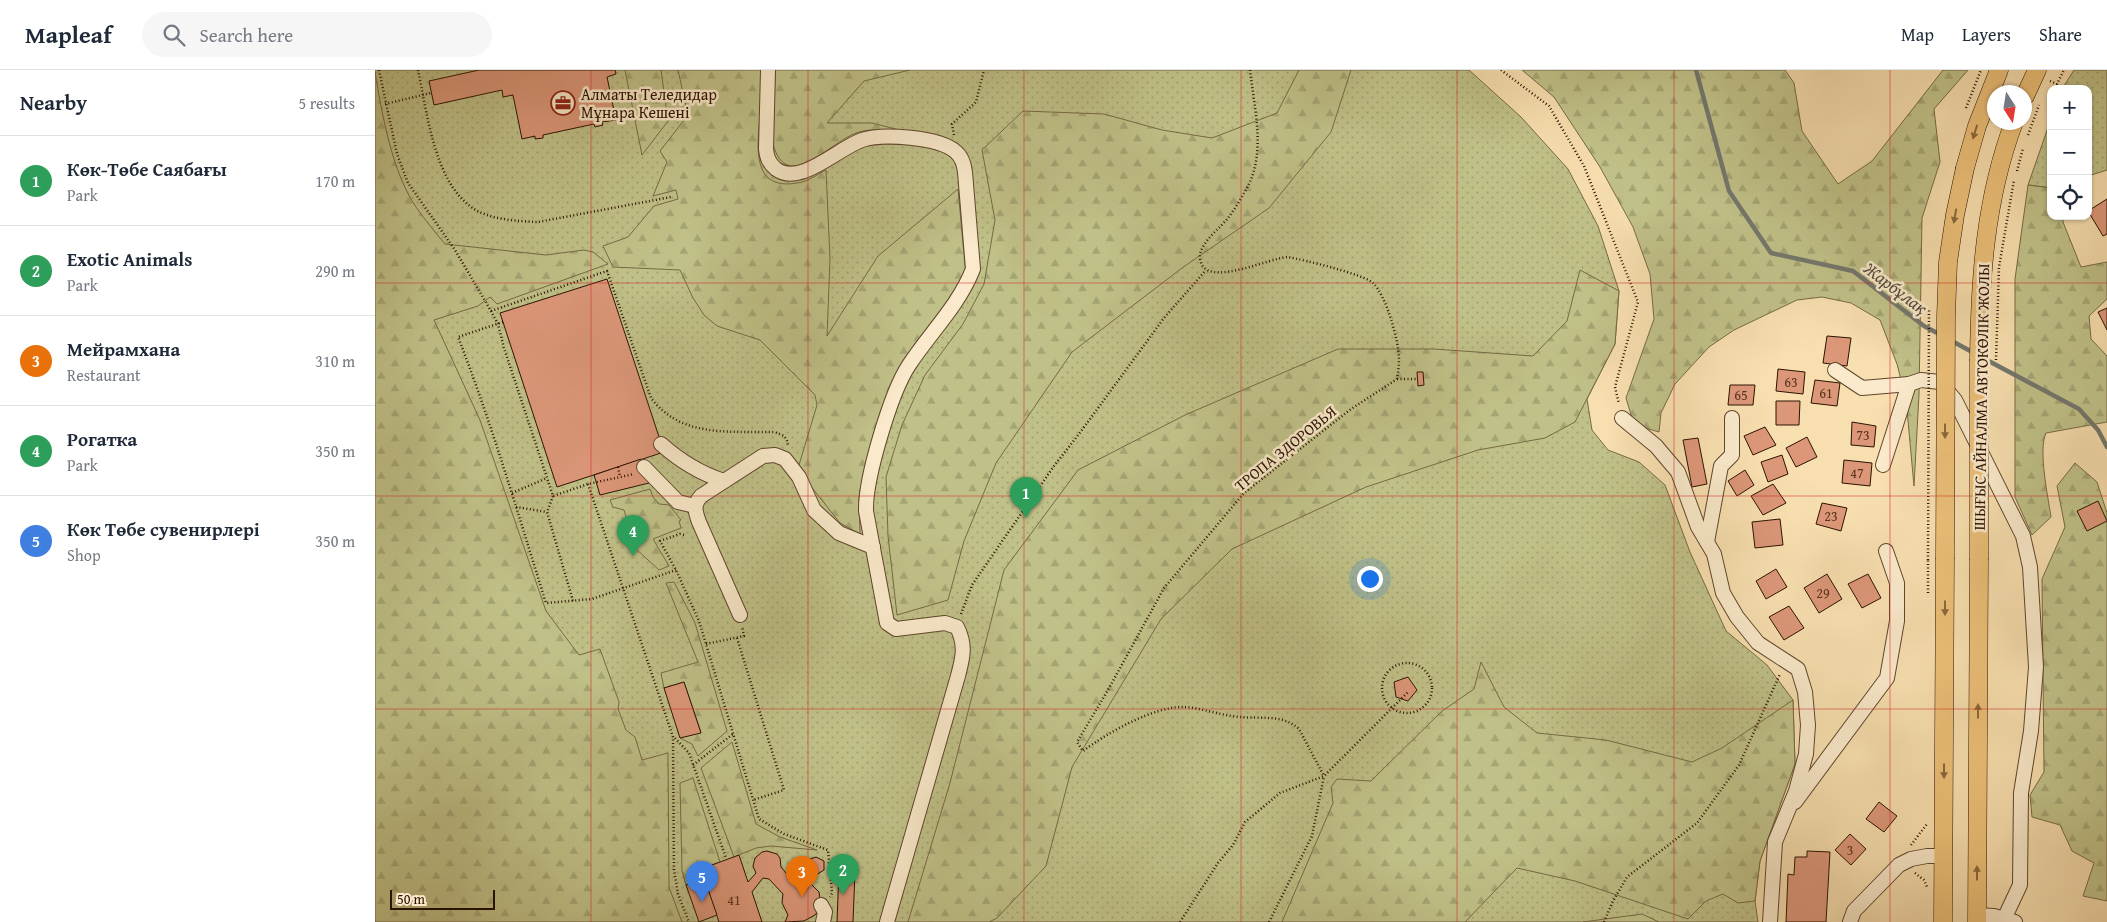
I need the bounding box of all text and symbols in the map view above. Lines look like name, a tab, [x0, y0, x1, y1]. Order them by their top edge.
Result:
search box	[142, 12, 492, 57]
text: Mapleaf	[25, 17, 112, 52]
icon: search	[160, 21, 188, 49]
text: Search here	[200, 21, 293, 49]
text: Map	[1901, 21, 1934, 48]
text: Layers	[1962, 21, 2011, 48]
text: Share	[2039, 21, 2082, 48]
place label: Алматы Теледидар Мұнара Кешені	[581, 82, 717, 124]
north arrow	[1987, 85, 2032, 130]
map controls	[2047, 85, 2092, 220]
button: +	[2047, 85, 2092, 130]
text: Nearby	[20, 87, 87, 118]
office icon: Алматы Теледидар Мұнара Кешені	[550, 90, 576, 116]
text: 5 results	[298, 91, 355, 115]
one-way arrow	[1971, 124, 1979, 139]
button: −	[2047, 130, 2092, 175]
text: Көк-Төбе Саябағы	[67, 155, 227, 183]
text: 1	[32, 169, 40, 193]
text: 170 m	[315, 169, 355, 193]
button: locate	[2047, 175, 2092, 220]
text: Park	[67, 183, 98, 207]
one-way arrow	[1951, 209, 1959, 225]
text: Exotic Animals	[67, 245, 192, 273]
water label: Жарбұлақ	[1858, 254, 1934, 321]
text: 2	[32, 259, 40, 283]
text: 290 m	[315, 259, 355, 283]
street label: ШЫҒЫС АЙНАЛМА АВТОКӨЛІК ЖОЛЫ	[1967, 263, 1995, 531]
text: Park	[67, 273, 98, 297]
text: Мейрамхана	[67, 335, 180, 363]
text: 3	[32, 349, 40, 373]
text: 310 m	[315, 349, 355, 373]
text: Restaurant	[67, 363, 141, 387]
house number: 63	[1784, 372, 1798, 392]
house number: 61	[1819, 383, 1833, 403]
house number: 65	[1734, 385, 1748, 405]
street label: ТРОПА ЗДОРОВЬЯ	[1229, 399, 1341, 497]
one-way arrow	[1941, 423, 1949, 439]
text: Рогатка	[67, 425, 137, 453]
house number: 73	[1856, 425, 1870, 445]
text: 4	[32, 439, 40, 463]
text: 350 m	[315, 439, 355, 463]
text: Park	[67, 453, 98, 477]
house number: 47	[1850, 463, 1864, 483]
pin: 1	[1010, 477, 1042, 518]
house number: 23	[1824, 506, 1838, 526]
text: Көк Төбе сувенирлері	[67, 515, 260, 543]
pin: 4	[617, 515, 649, 556]
text: 5	[32, 529, 40, 553]
text: 350 m	[315, 529, 355, 553]
text: Shop	[67, 543, 101, 567]
your location	[1357, 566, 1383, 592]
house number: 29	[1816, 583, 1830, 603]
one-way arrow	[1941, 600, 1949, 616]
one-way arrow	[1974, 703, 1982, 719]
one-way arrow	[1940, 763, 1948, 779]
house number: 3	[1847, 840, 1853, 860]
pin: 2	[827, 854, 859, 895]
pin: 3	[786, 856, 818, 897]
pin: 5	[686, 861, 718, 902]
one-way arrow	[1973, 865, 1981, 881]
scale bar	[390, 887, 495, 910]
text: 50 m	[397, 889, 425, 909]
house number: 41	[727, 890, 741, 910]

